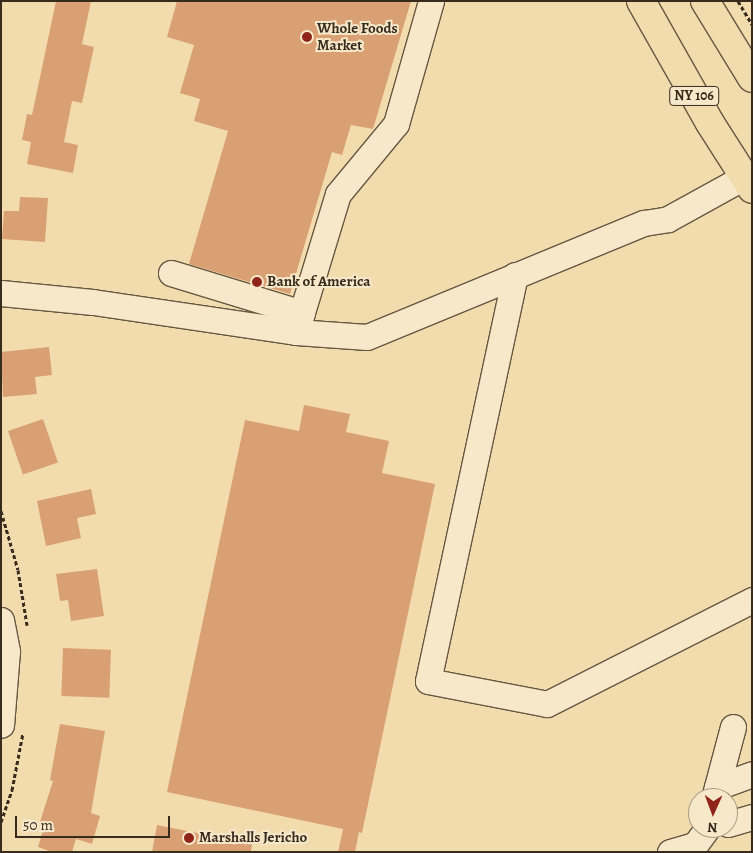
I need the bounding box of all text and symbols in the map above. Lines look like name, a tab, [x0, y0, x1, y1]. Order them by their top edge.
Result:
place label: Whole Foods Market	[317, 19, 398, 54]
marker: Whole Foods Market	[301, 31, 313, 43]
road number: NY 106	[669, 84, 719, 108]
place label: Bank of America	[267, 273, 371, 291]
marker: Bank of America	[251, 276, 263, 288]
north arrow	[688, 788, 738, 838]
scale bar	[18, 806, 172, 838]
text: 50 m	[23, 815, 53, 835]
text: N	[707, 818, 718, 837]
place label: Marshalls Jericho	[199, 829, 307, 847]
marker: Marshalls Jericho	[183, 832, 195, 844]

